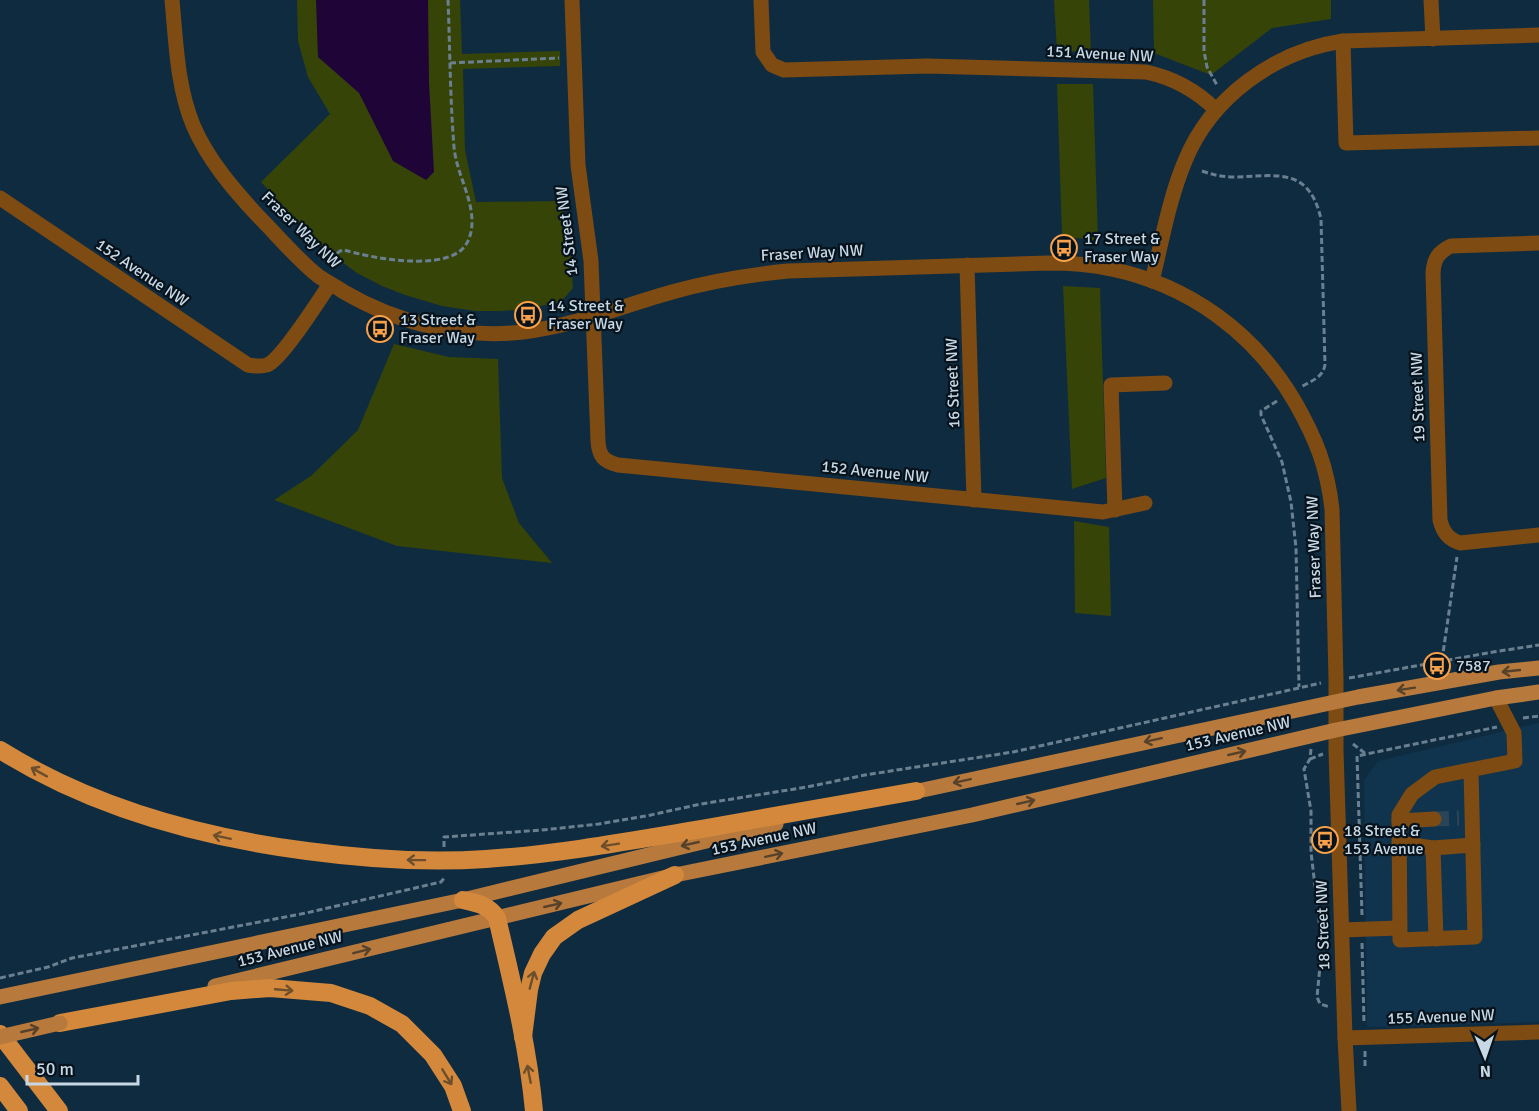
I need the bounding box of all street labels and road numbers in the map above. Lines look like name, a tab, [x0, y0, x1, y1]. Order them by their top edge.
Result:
street label: 151 Avenue NW	[1046, 41, 1155, 67]
street label: 14 Street NW	[552, 184, 582, 277]
street label: Fraser Way NW	[257, 187, 345, 273]
street label: 152 Avenue NW	[92, 235, 192, 312]
street label: Fraser Way NW	[760, 240, 864, 266]
street label: 16 Street NW	[941, 337, 965, 429]
street label: 19 Street NW	[1406, 351, 1430, 443]
street label: 152 Avenue NW	[821, 456, 930, 488]
street label: Fraser Way NW	[1302, 495, 1326, 599]
street label: 153 Avenue NW	[1183, 712, 1293, 756]
street label: 153 Avenue NW	[709, 818, 819, 860]
street label: 18 Street NW	[1311, 879, 1335, 971]
street label: 153 Avenue NW	[235, 926, 345, 972]
street label: 155 Avenue NW	[1387, 1005, 1495, 1029]

